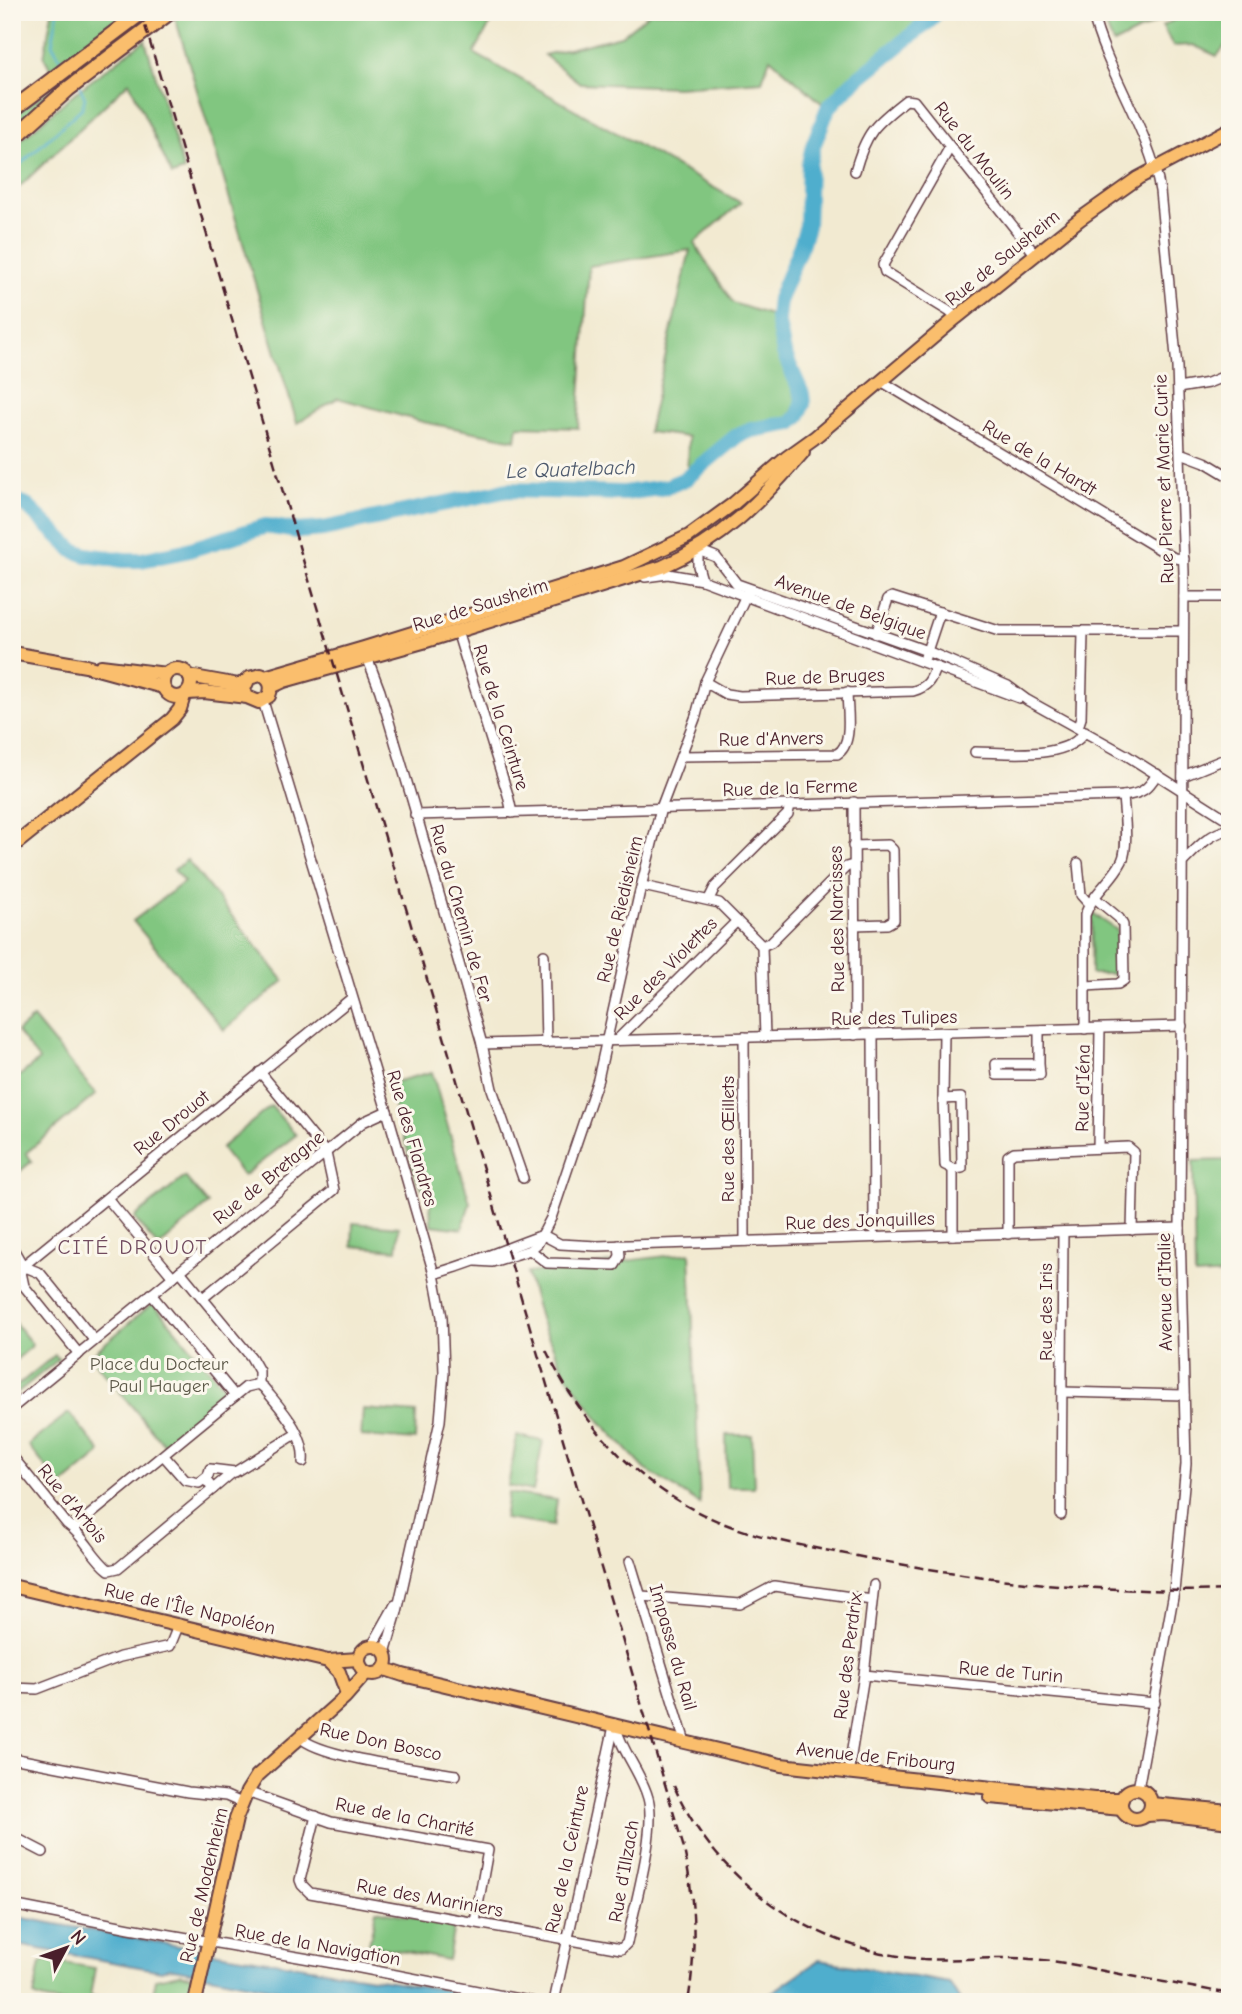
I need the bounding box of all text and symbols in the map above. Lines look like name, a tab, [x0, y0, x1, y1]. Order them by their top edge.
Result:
street label: Rue du Moulin	[929, 97, 1019, 204]
street label: Rue de Sausheim	[941, 205, 1064, 311]
street label: Rue Pierre et Marie Curie	[1149, 374, 1179, 584]
street label: Rue de la Hardt	[978, 415, 1101, 501]
water label: Le Quatelbach	[506, 455, 636, 483]
street label: Avenue de Belgique	[772, 569, 929, 644]
street label: Rue de Sausheim	[410, 574, 551, 636]
street label: Rue de la Ceinture	[468, 642, 534, 793]
street label: Rue de Bruges	[765, 664, 885, 690]
street label: Rue d'Anvers	[718, 727, 824, 751]
street label: Rue de la Ferme	[722, 775, 858, 801]
street label: Rue du Chemin de Fer	[425, 822, 497, 1005]
street label: Rue de Riedisheim	[592, 834, 648, 985]
street label: Rue des Narcisses	[825, 845, 849, 992]
street label: Rue des Violettes	[610, 913, 722, 1025]
street label: Rue des Tulipes	[831, 1006, 957, 1030]
street label: Rue d'Iéna	[1071, 1044, 1095, 1132]
street label: Rue des Flandres	[382, 1068, 442, 1209]
street label: Rue des Œillets	[717, 1076, 739, 1202]
street label: Rue Drouot	[129, 1085, 214, 1160]
street label: Rue de Bretagne	[209, 1126, 328, 1229]
street label: Rue des Jonquilles	[785, 1207, 935, 1235]
street label: Avenue d'Italie	[1153, 1233, 1177, 1351]
district label: CITÉ DROUOT	[58, 1235, 208, 1259]
street label: Rue des Iris	[1035, 1263, 1057, 1361]
park label: Place du Docteur Paul Hauger	[90, 1353, 229, 1397]
street label: Rue d'Artois	[33, 1460, 112, 1548]
street label: Rue de l'Île Napoléon	[102, 1579, 277, 1639]
street label: Impasse du Rail	[645, 1582, 702, 1713]
street label: Rue des Perdrix	[829, 1590, 867, 1721]
street label: Rue de Turin	[958, 1656, 1064, 1688]
street label: Rue Don Bosco	[318, 1718, 444, 1766]
street label: Avenue de Fribourg	[795, 1738, 957, 1776]
street label: Rue de la Ceinture	[541, 1783, 593, 1935]
street label: Rue de la Charité	[333, 1793, 476, 1841]
street label: Rue de Modenheim	[175, 1805, 233, 1965]
street label: Rue d'Illzach	[604, 1818, 644, 1924]
street label: Rue des Mariniers	[355, 1874, 505, 1922]
north arrow	[32, 1912, 102, 1982]
street label: Rue de la Navigation	[233, 1920, 402, 1970]
text: N	[66, 1926, 90, 1949]

